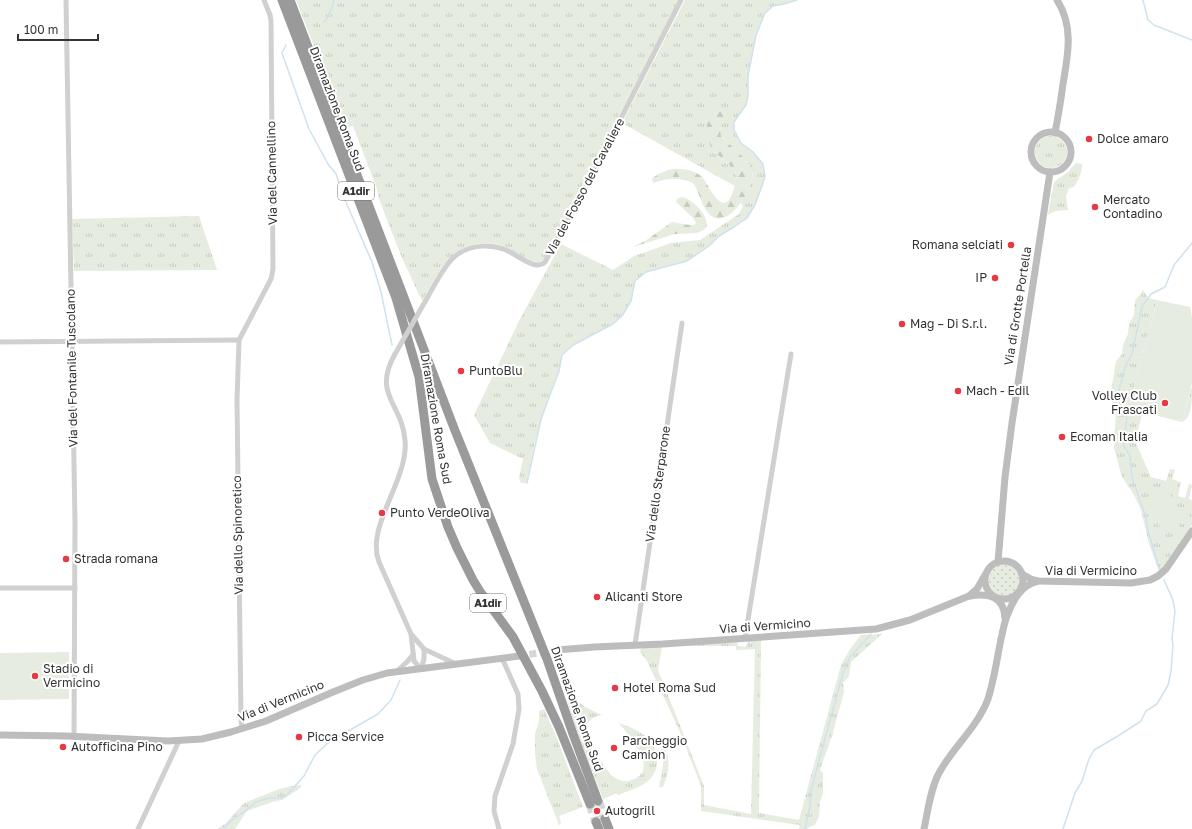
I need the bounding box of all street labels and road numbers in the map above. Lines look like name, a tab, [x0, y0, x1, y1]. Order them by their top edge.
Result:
street label: Diramazione Roma Sud	[307, 44, 368, 173]
street label: Via del Fosso del Cavaliere	[542, 115, 627, 258]
street label: Via del Cannellino	[263, 121, 280, 225]
road number: A1dir	[338, 182, 374, 200]
street label: Via di Grotte Portella	[1001, 245, 1034, 367]
street label: Via del Fontanile Tuscolano	[63, 289, 80, 447]
street label: Diramazione Roma Sud	[418, 353, 455, 485]
street label: Via dello Sterparone	[642, 425, 673, 543]
street label: Via dello Spinoretico	[229, 475, 246, 595]
street label: Via di Vermicino	[1045, 563, 1137, 578]
road number: A1dir	[470, 594, 506, 612]
street label: Via di Vermicino	[719, 615, 811, 636]
street label: Diramazione Roma Sud	[548, 644, 607, 774]
street label: Via di Vermicino	[235, 676, 326, 725]

